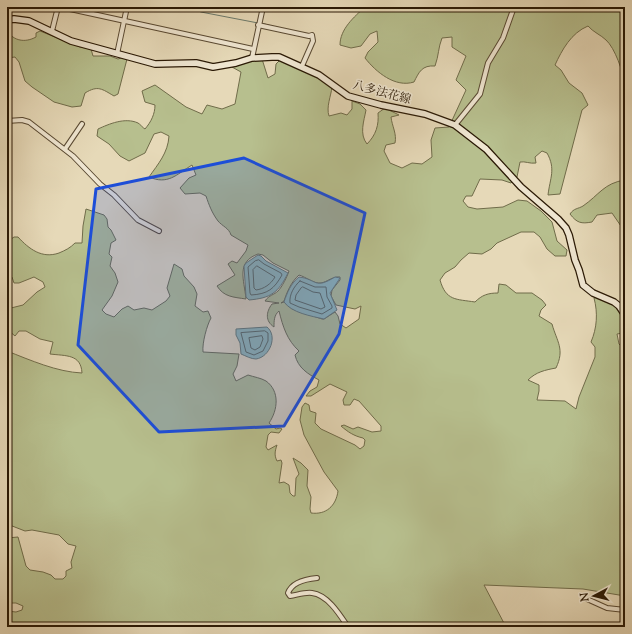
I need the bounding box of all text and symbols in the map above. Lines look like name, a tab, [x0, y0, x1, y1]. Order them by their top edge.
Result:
street label: 八多法花線	[350, 77, 413, 109]
north arrow	[574, 576, 614, 616]
text: N	[577, 592, 594, 603]

